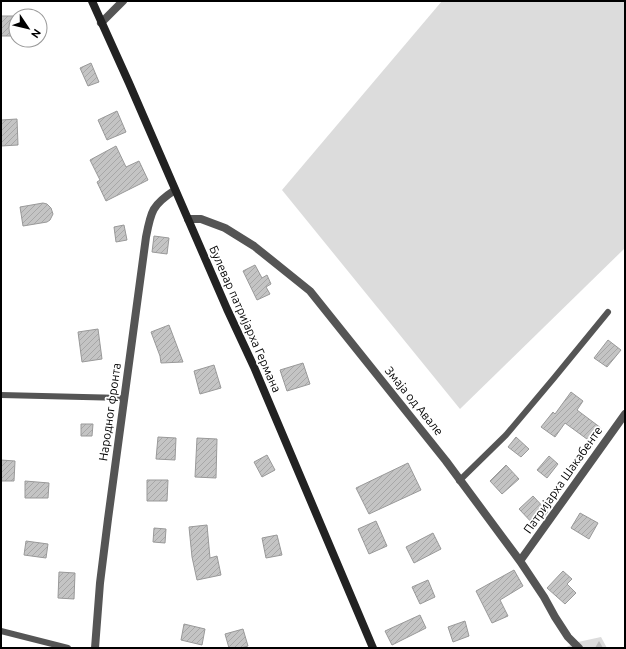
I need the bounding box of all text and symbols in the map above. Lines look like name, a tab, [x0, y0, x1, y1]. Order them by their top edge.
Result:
north arrow	[8, 8, 48, 48]
text: N	[29, 27, 43, 41]
street label: Булевар патријарха Германа	[207, 243, 284, 394]
street label: Народног фронта	[96, 362, 123, 462]
street label: Змаја од Авале	[383, 364, 446, 438]
street label: Патријарха Шакабенте	[521, 424, 605, 536]

